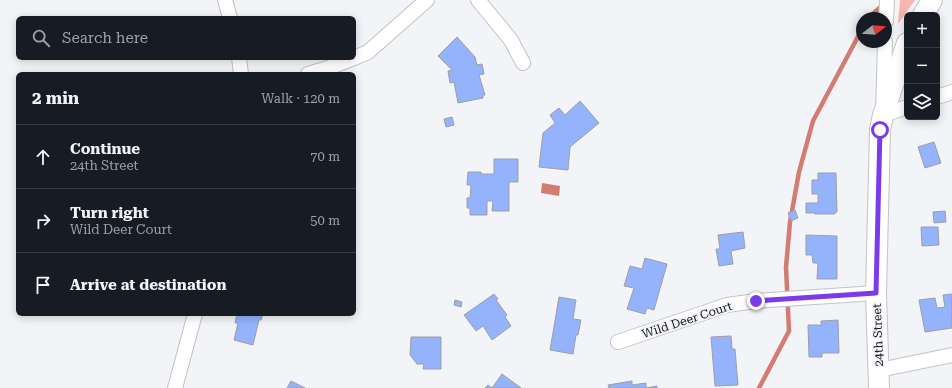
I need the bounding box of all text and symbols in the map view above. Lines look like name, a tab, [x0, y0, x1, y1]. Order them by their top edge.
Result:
north arrow	[856, 12, 892, 48]
map controls	[904, 12, 940, 120]
button: +	[904, 12, 940, 48]
search box	[16, 16, 356, 60]
icon: search	[30, 27, 52, 49]
text: Search here	[62, 29, 148, 47]
button: −	[904, 48, 940, 84]
button: layers	[904, 84, 940, 120]
text: 2 min	[32, 88, 79, 108]
text: Walk · 120 m	[261, 91, 340, 106]
route start	[871, 121, 889, 139]
text: Continue	[70, 140, 140, 158]
icon: ahead	[32, 146, 54, 168]
text: 70 m	[310, 149, 340, 164]
text: 24th Street	[70, 158, 138, 173]
text: Turn right	[70, 204, 149, 222]
icon: right	[32, 210, 54, 232]
text: 50 m	[310, 213, 340, 228]
text: Wild Deer Court	[70, 222, 172, 237]
icon: arrive	[32, 274, 54, 296]
text: Arrive at destination	[70, 276, 226, 294]
route end	[747, 292, 765, 310]
street label: Wild Deer Court	[640, 299, 734, 341]
street label: 24th Street	[870, 303, 886, 367]

